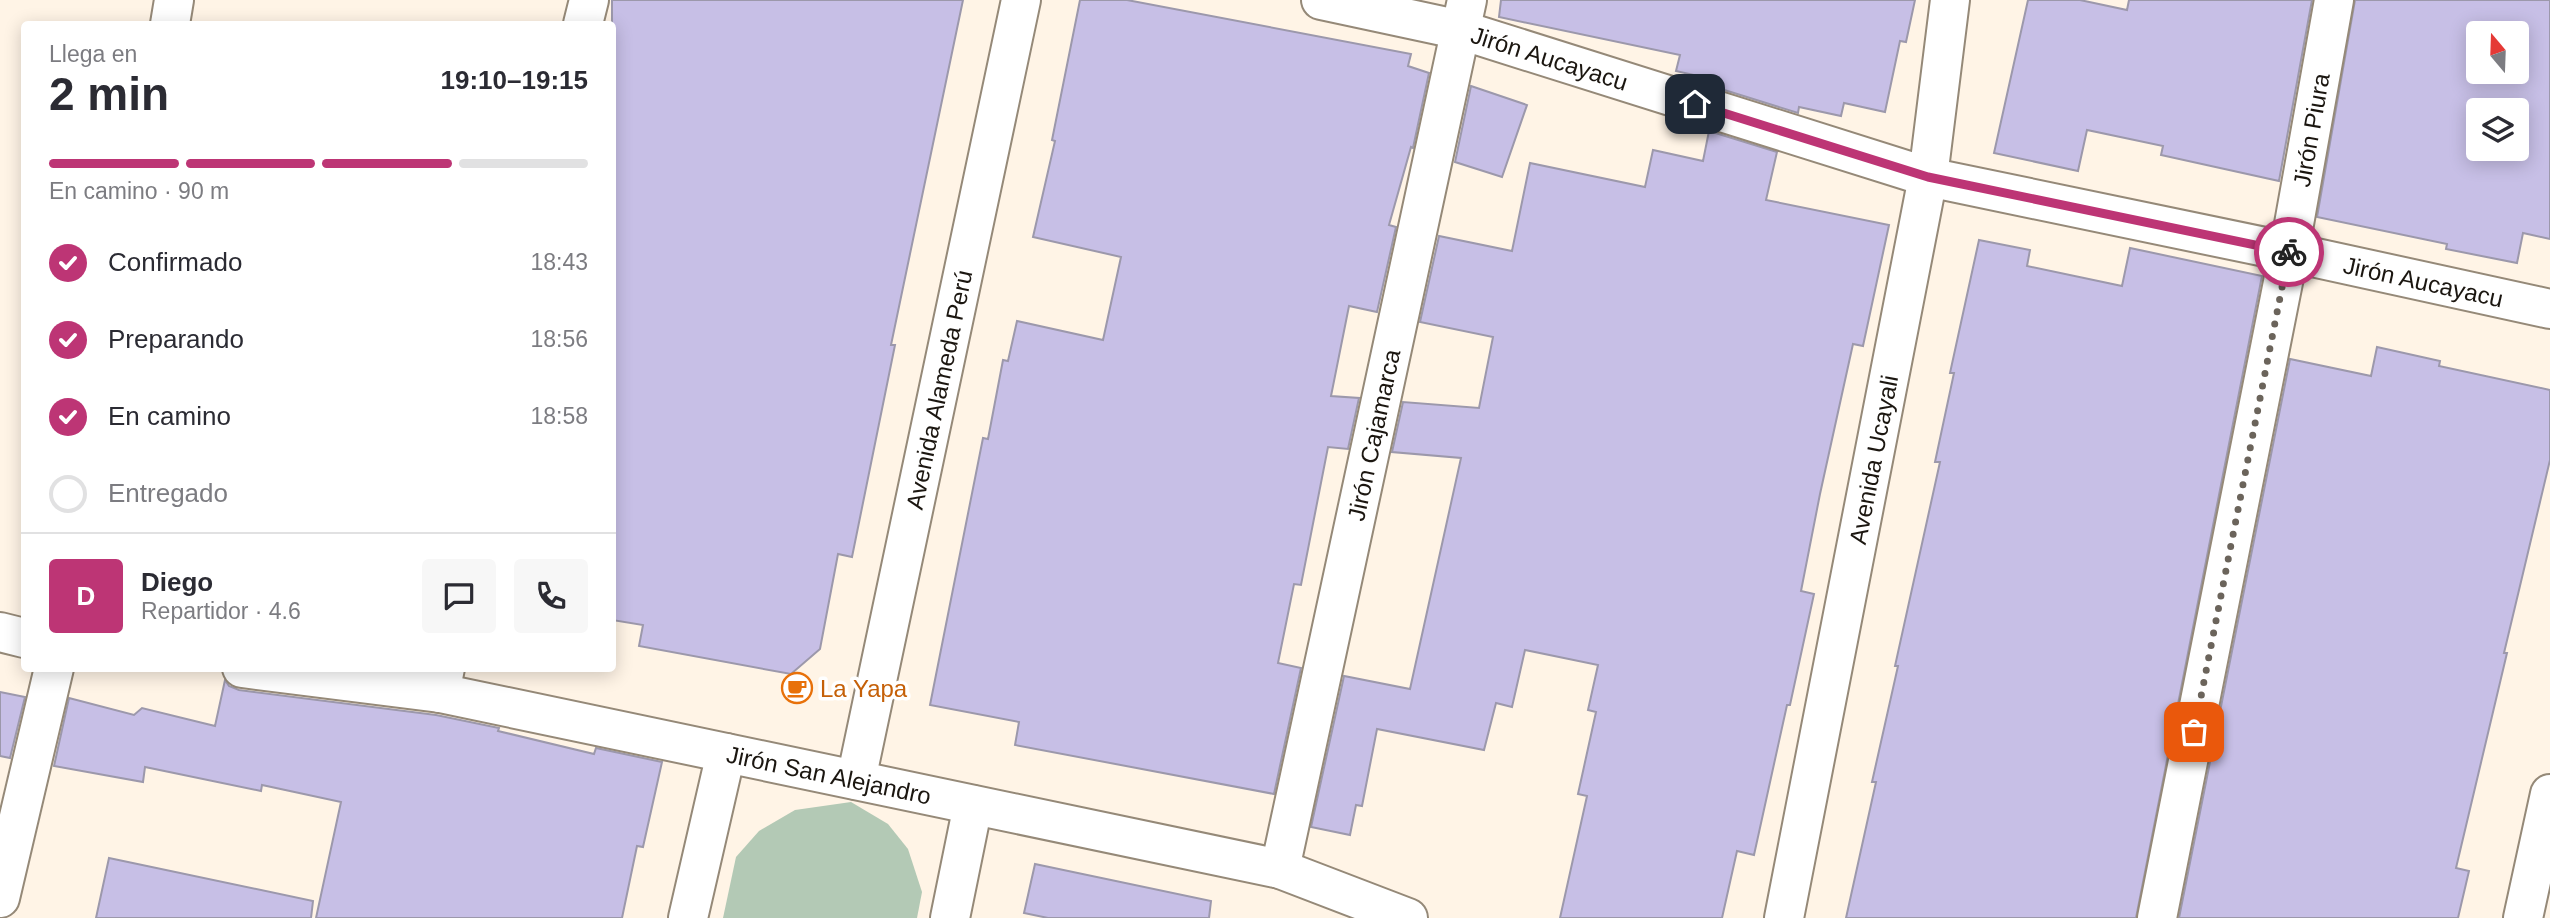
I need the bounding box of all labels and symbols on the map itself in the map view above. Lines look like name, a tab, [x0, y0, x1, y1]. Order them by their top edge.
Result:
street label: Jirón Aucayacu	[1468, 21, 1631, 95]
north arrow	[2466, 21, 2529, 84]
street label: Jirón Piura	[2287, 70, 2334, 189]
pin	[1665, 74, 1725, 134]
courier	[2254, 217, 2324, 287]
street label: Jirón Aucayacu	[2341, 251, 2506, 312]
street label: Avenida Alameda Perú	[900, 268, 977, 512]
street label: Jirón Cajamarca	[1342, 346, 1405, 523]
street label: Avenida Ucayali	[1843, 373, 1903, 546]
cafe icon: La Yapa	[780, 671, 814, 705]
place label: La Yapa	[820, 675, 908, 702]
pin	[2164, 702, 2224, 762]
street label: Jirón San Alejandro	[724, 740, 934, 809]

